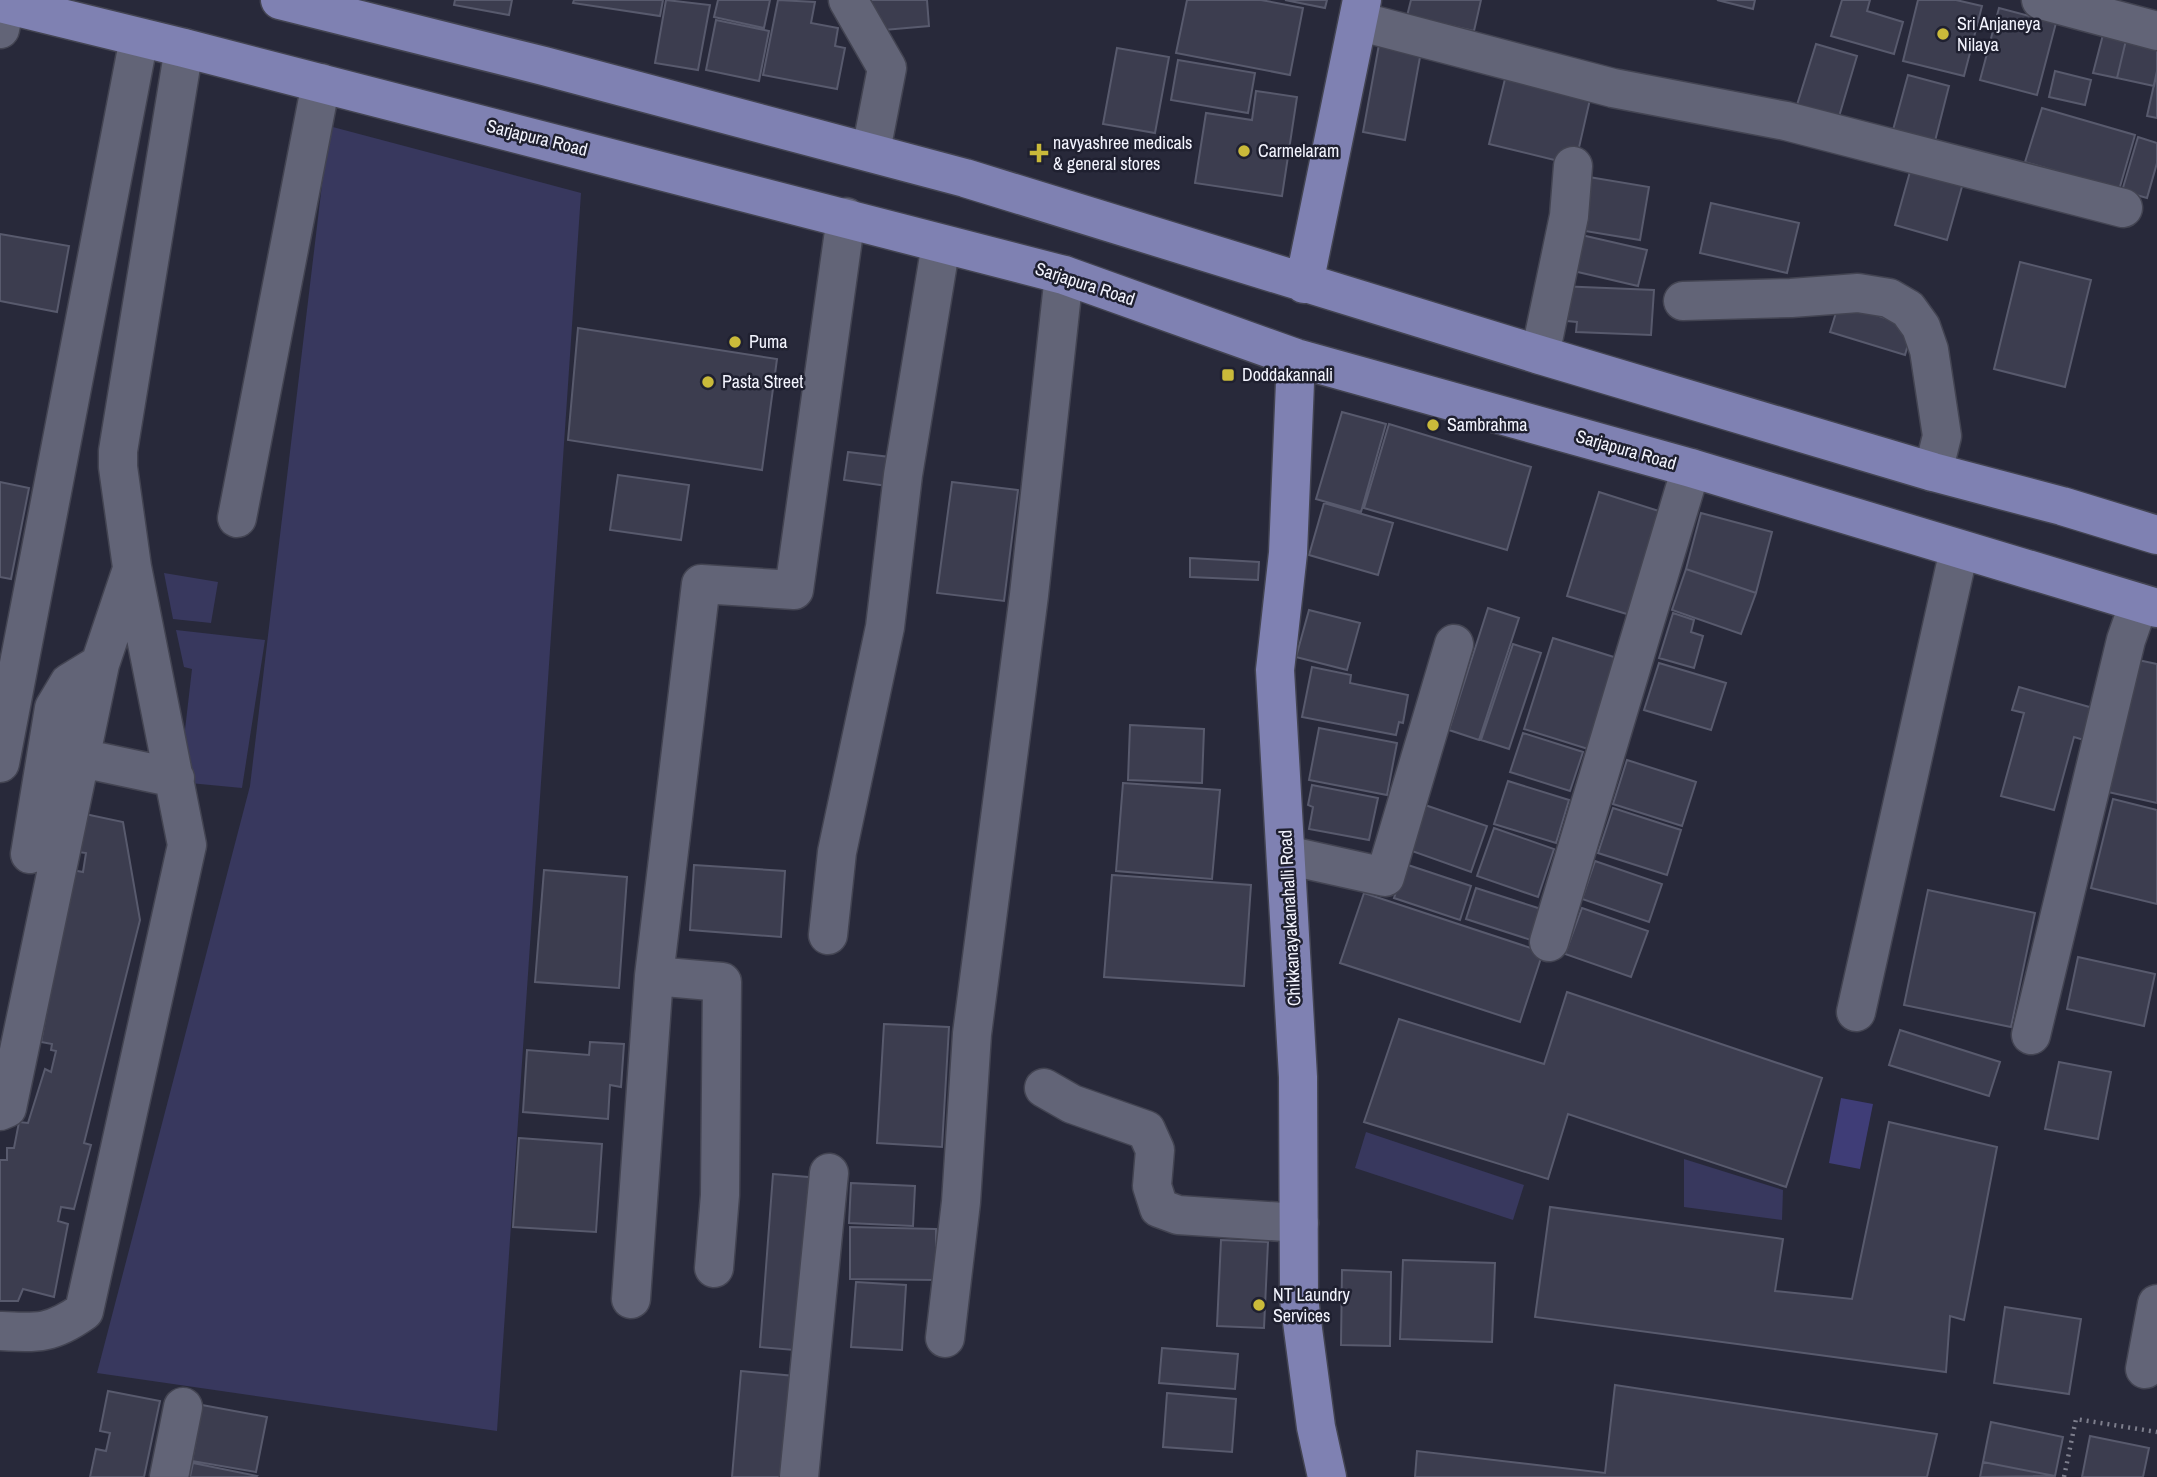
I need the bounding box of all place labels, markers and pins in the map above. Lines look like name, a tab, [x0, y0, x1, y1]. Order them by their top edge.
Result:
place label: Sri Anjaneya Nilaya	[1957, 11, 2041, 57]
marker: Sri Anjaneya Nilaya	[1935, 26, 1951, 42]
place label: navyashree medicals & general stores	[1053, 130, 1192, 176]
place label: Carmelaram	[1258, 138, 1339, 163]
marker: Carmelaram	[1236, 143, 1252, 159]
marker: navyashree medicals & general stores	[1031, 145, 1047, 161]
place label: Puma	[749, 329, 788, 354]
marker: Puma	[727, 334, 743, 350]
place label: Doddakannali	[1242, 362, 1333, 387]
marker: Doddakannali	[1220, 367, 1236, 383]
place label: Pasta Street	[722, 369, 803, 394]
marker: Pasta Street	[700, 374, 716, 390]
place label: Sambrahma	[1447, 412, 1527, 437]
marker: Sambrahma	[1425, 417, 1441, 433]
place label: NT Laundry Services	[1273, 1282, 1350, 1328]
marker: NT Laundry Services	[1251, 1297, 1267, 1313]

